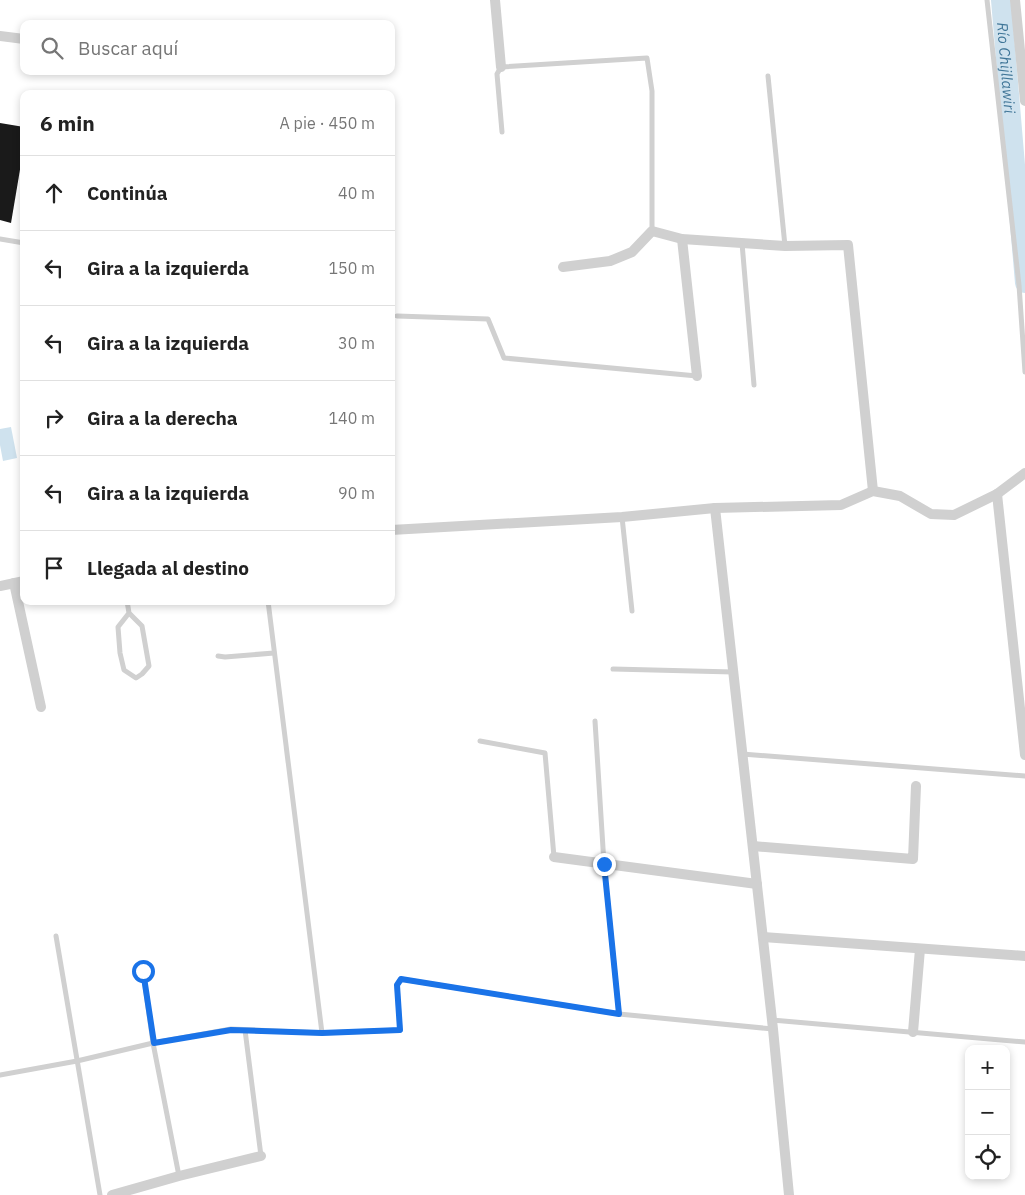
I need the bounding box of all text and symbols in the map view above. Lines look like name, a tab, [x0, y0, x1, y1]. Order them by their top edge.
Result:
search box	[20, 20, 395, 75]
water label: Río Chijllawiri	[993, 21, 1020, 114]
icon: search	[38, 34, 66, 62]
text: Buscar aquí	[78, 36, 178, 60]
text: 6 min	[40, 109, 95, 137]
text: A pie · 450 m	[280, 113, 375, 133]
icon: ahead	[40, 179, 68, 207]
text: Continúa	[87, 181, 168, 205]
text: 40 m	[338, 183, 375, 203]
icon: left	[40, 254, 68, 282]
text: Gira a la izquierda	[87, 256, 249, 280]
text: 150 m	[328, 258, 375, 278]
icon: left	[40, 329, 68, 357]
text: Gira a la izquierda	[87, 331, 249, 355]
text: 30 m	[338, 333, 375, 353]
icon: right	[40, 404, 68, 432]
text: Gira a la derecha	[87, 406, 238, 430]
text: 140 m	[328, 408, 375, 428]
icon: left	[40, 479, 68, 507]
text: Gira a la izquierda	[87, 481, 249, 505]
text: 90 m	[338, 483, 375, 503]
icon: arrive	[40, 554, 68, 582]
text: Llegada al destino	[87, 556, 249, 580]
route end	[593, 853, 616, 876]
route start	[132, 960, 155, 983]
map controls	[965, 1045, 1010, 1180]
button: +	[965, 1045, 1010, 1090]
button: −	[965, 1090, 1010, 1135]
button: locate	[965, 1135, 1010, 1180]

